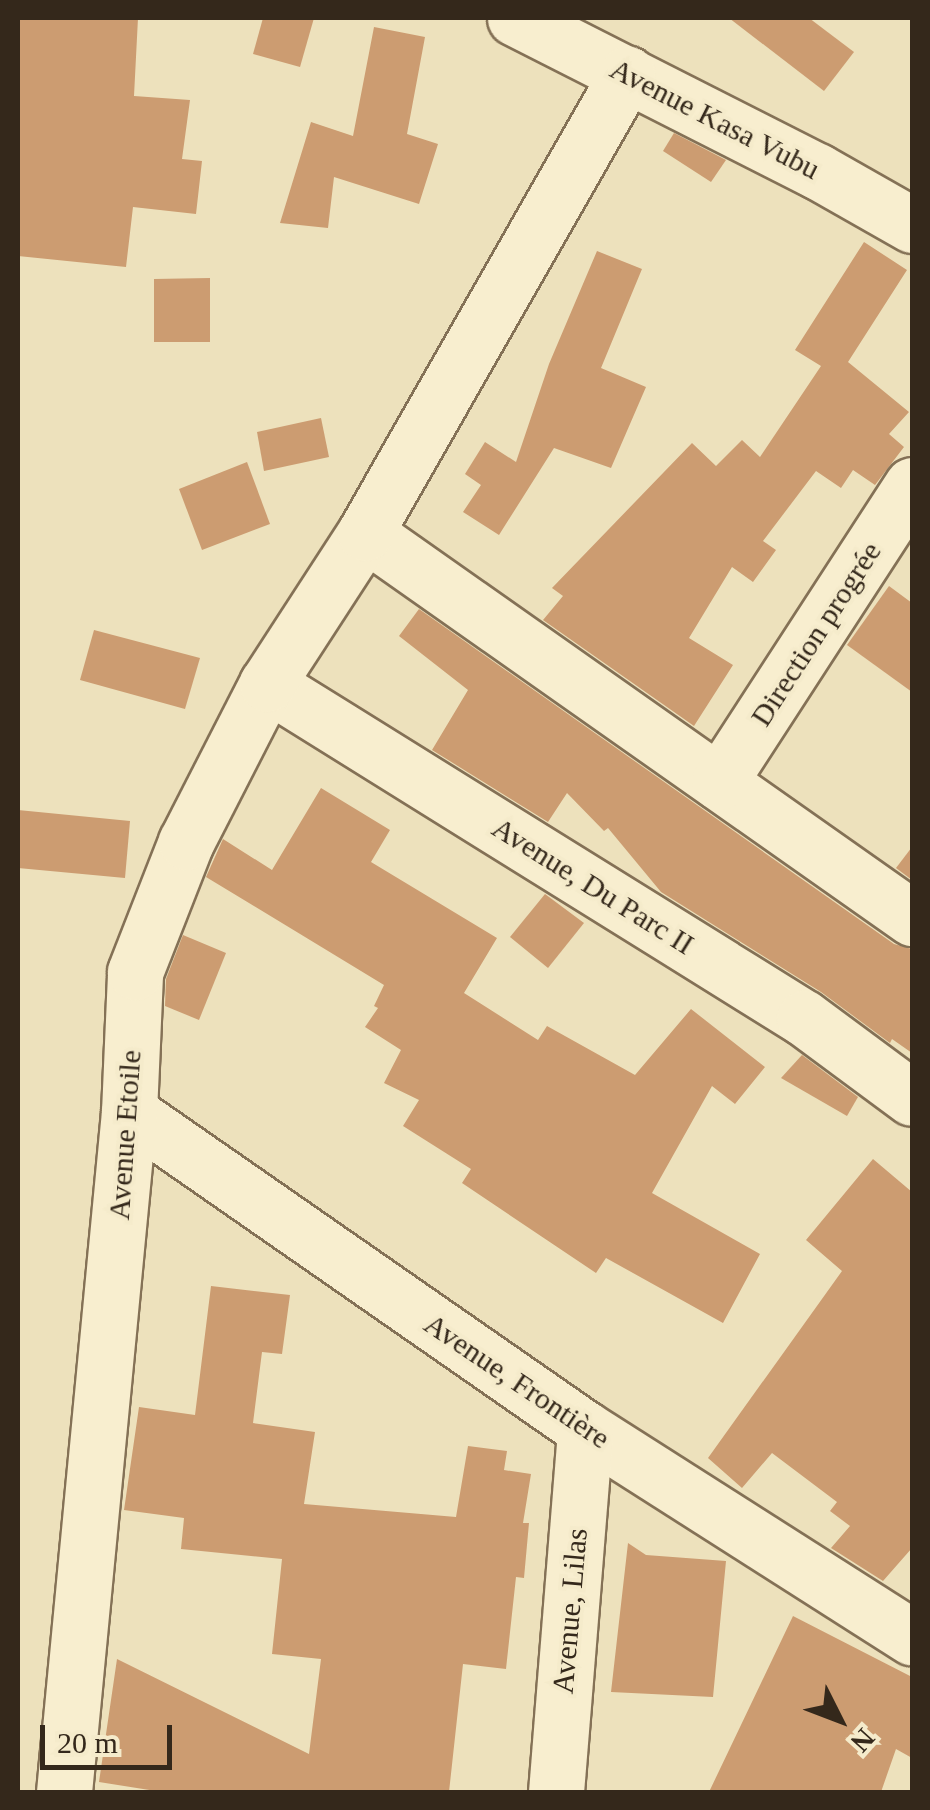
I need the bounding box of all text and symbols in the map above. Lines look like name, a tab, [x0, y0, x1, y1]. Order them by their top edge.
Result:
street label: Avenue Kasa Vubu	[604, 51, 826, 187]
street label: Direction progrée	[743, 535, 889, 733]
street label: Avenue, Du Parc II	[486, 810, 700, 962]
street label: Avenue Etoile	[101, 1049, 149, 1221]
street label: Avenue, Frontière	[417, 1306, 617, 1456]
street label: Avenue, Lilas	[545, 1527, 595, 1695]
north arrow	[790, 1670, 890, 1770]
scale bar	[45, 1705, 178, 1767]
text: N	[844, 1723, 881, 1758]
text: 20 m	[57, 1726, 118, 1759]

